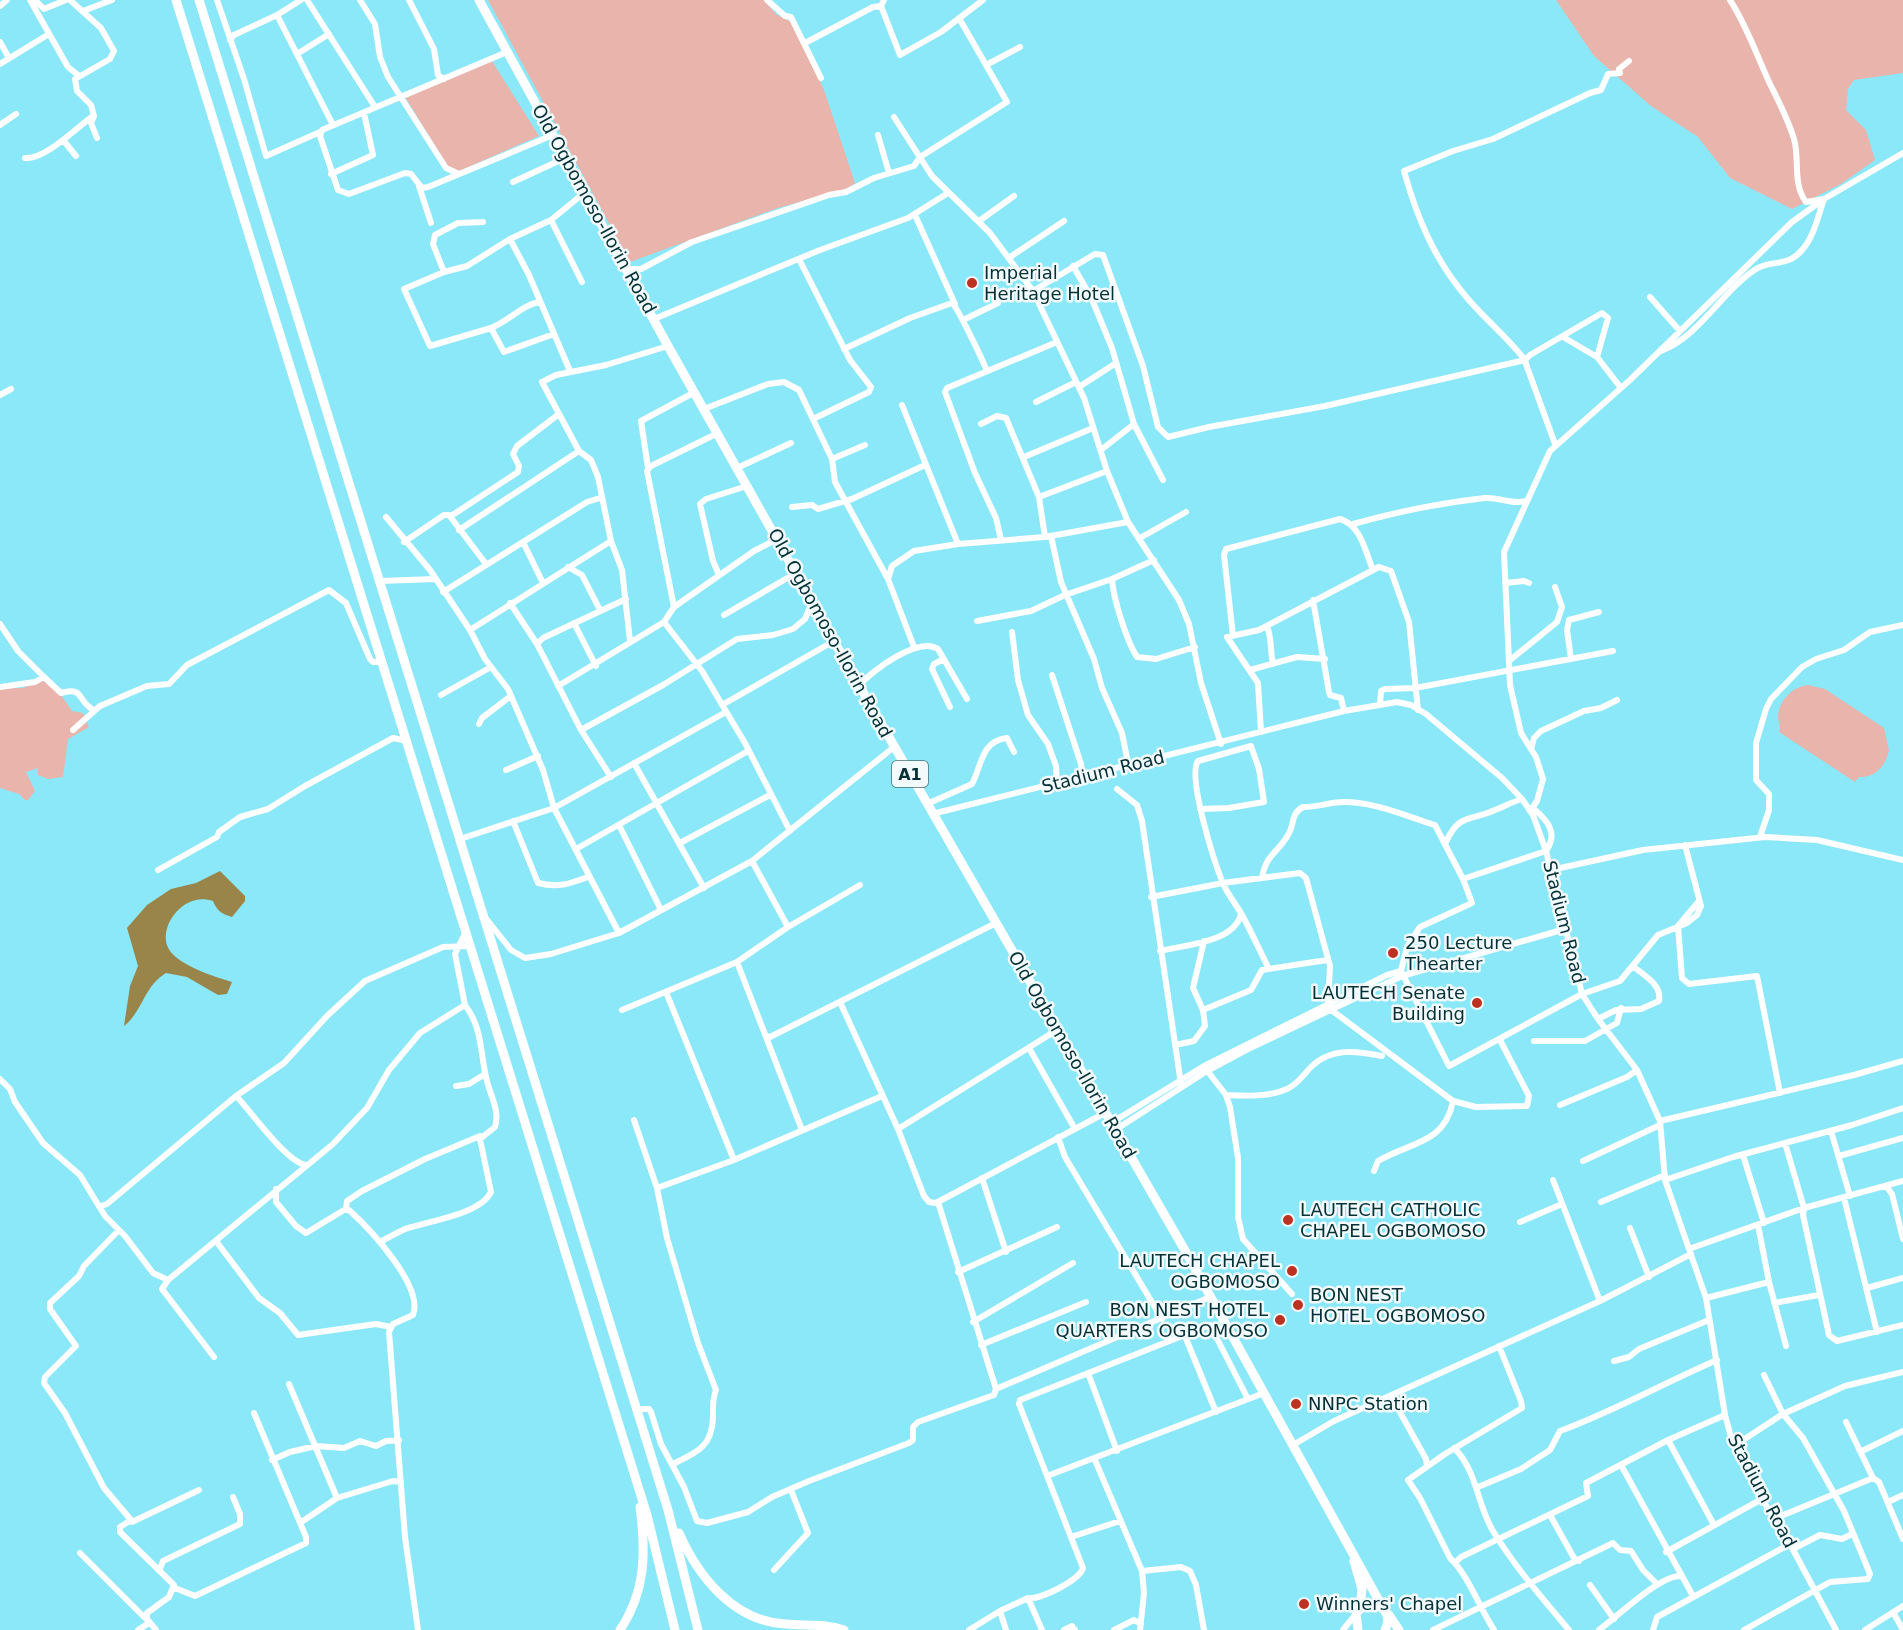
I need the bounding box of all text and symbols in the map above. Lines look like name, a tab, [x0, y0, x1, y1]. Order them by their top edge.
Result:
street label: Old Ogbomoso-Ilorin Road	[528, 100, 661, 317]
place label: Imperial Heritage Hotel	[984, 262, 1115, 304]
marker: Imperial Heritage Hotel	[965, 276, 979, 290]
street label: Old Ogbomoso-Ilorin Road	[764, 524, 897, 741]
street label: Stadium Road	[1039, 746, 1166, 797]
road number: A1	[892, 761, 928, 787]
street label: Stadium Road	[1539, 858, 1590, 985]
place label: 250 Lecture Thearter	[1404, 932, 1512, 974]
marker: 250 Lecture Thearter	[1386, 946, 1400, 960]
street label: Old Ogbomoso-Ilorin Road	[1004, 947, 1141, 1162]
place label: LAUTECH Senate Building	[1312, 982, 1465, 1024]
marker: LAUTECH Senate Building	[1470, 996, 1484, 1010]
place label: LAUTECH CATHOLIC CHAPEL OGBOMOSO	[1300, 1199, 1486, 1241]
marker: LAUTECH CATHOLIC CHAPEL OGBOMOSO	[1281, 1213, 1295, 1227]
place label: LAUTECH CHAPEL OGBOMOSO	[1119, 1250, 1280, 1292]
marker: LAUTECH CHAPEL OGBOMOSO	[1285, 1264, 1299, 1278]
place label: BON NEST HOTEL OGBOMOSO	[1310, 1284, 1485, 1326]
marker: BON NEST HOTEL OGBOMOSO	[1291, 1298, 1305, 1312]
place label: BON NEST HOTEL QUARTERS OGBOMOSO	[1056, 1299, 1268, 1341]
marker: BON NEST HOTEL QUARTERS OGBOMOSO	[1273, 1313, 1287, 1327]
place label: NNPC Station	[1308, 1393, 1428, 1414]
marker: NNPC Station	[1289, 1397, 1303, 1411]
street label: Stadium Road	[1724, 1430, 1801, 1551]
place label: Winners' Chapel	[1316, 1593, 1462, 1614]
marker: Winners' Chapel	[1297, 1597, 1311, 1611]

